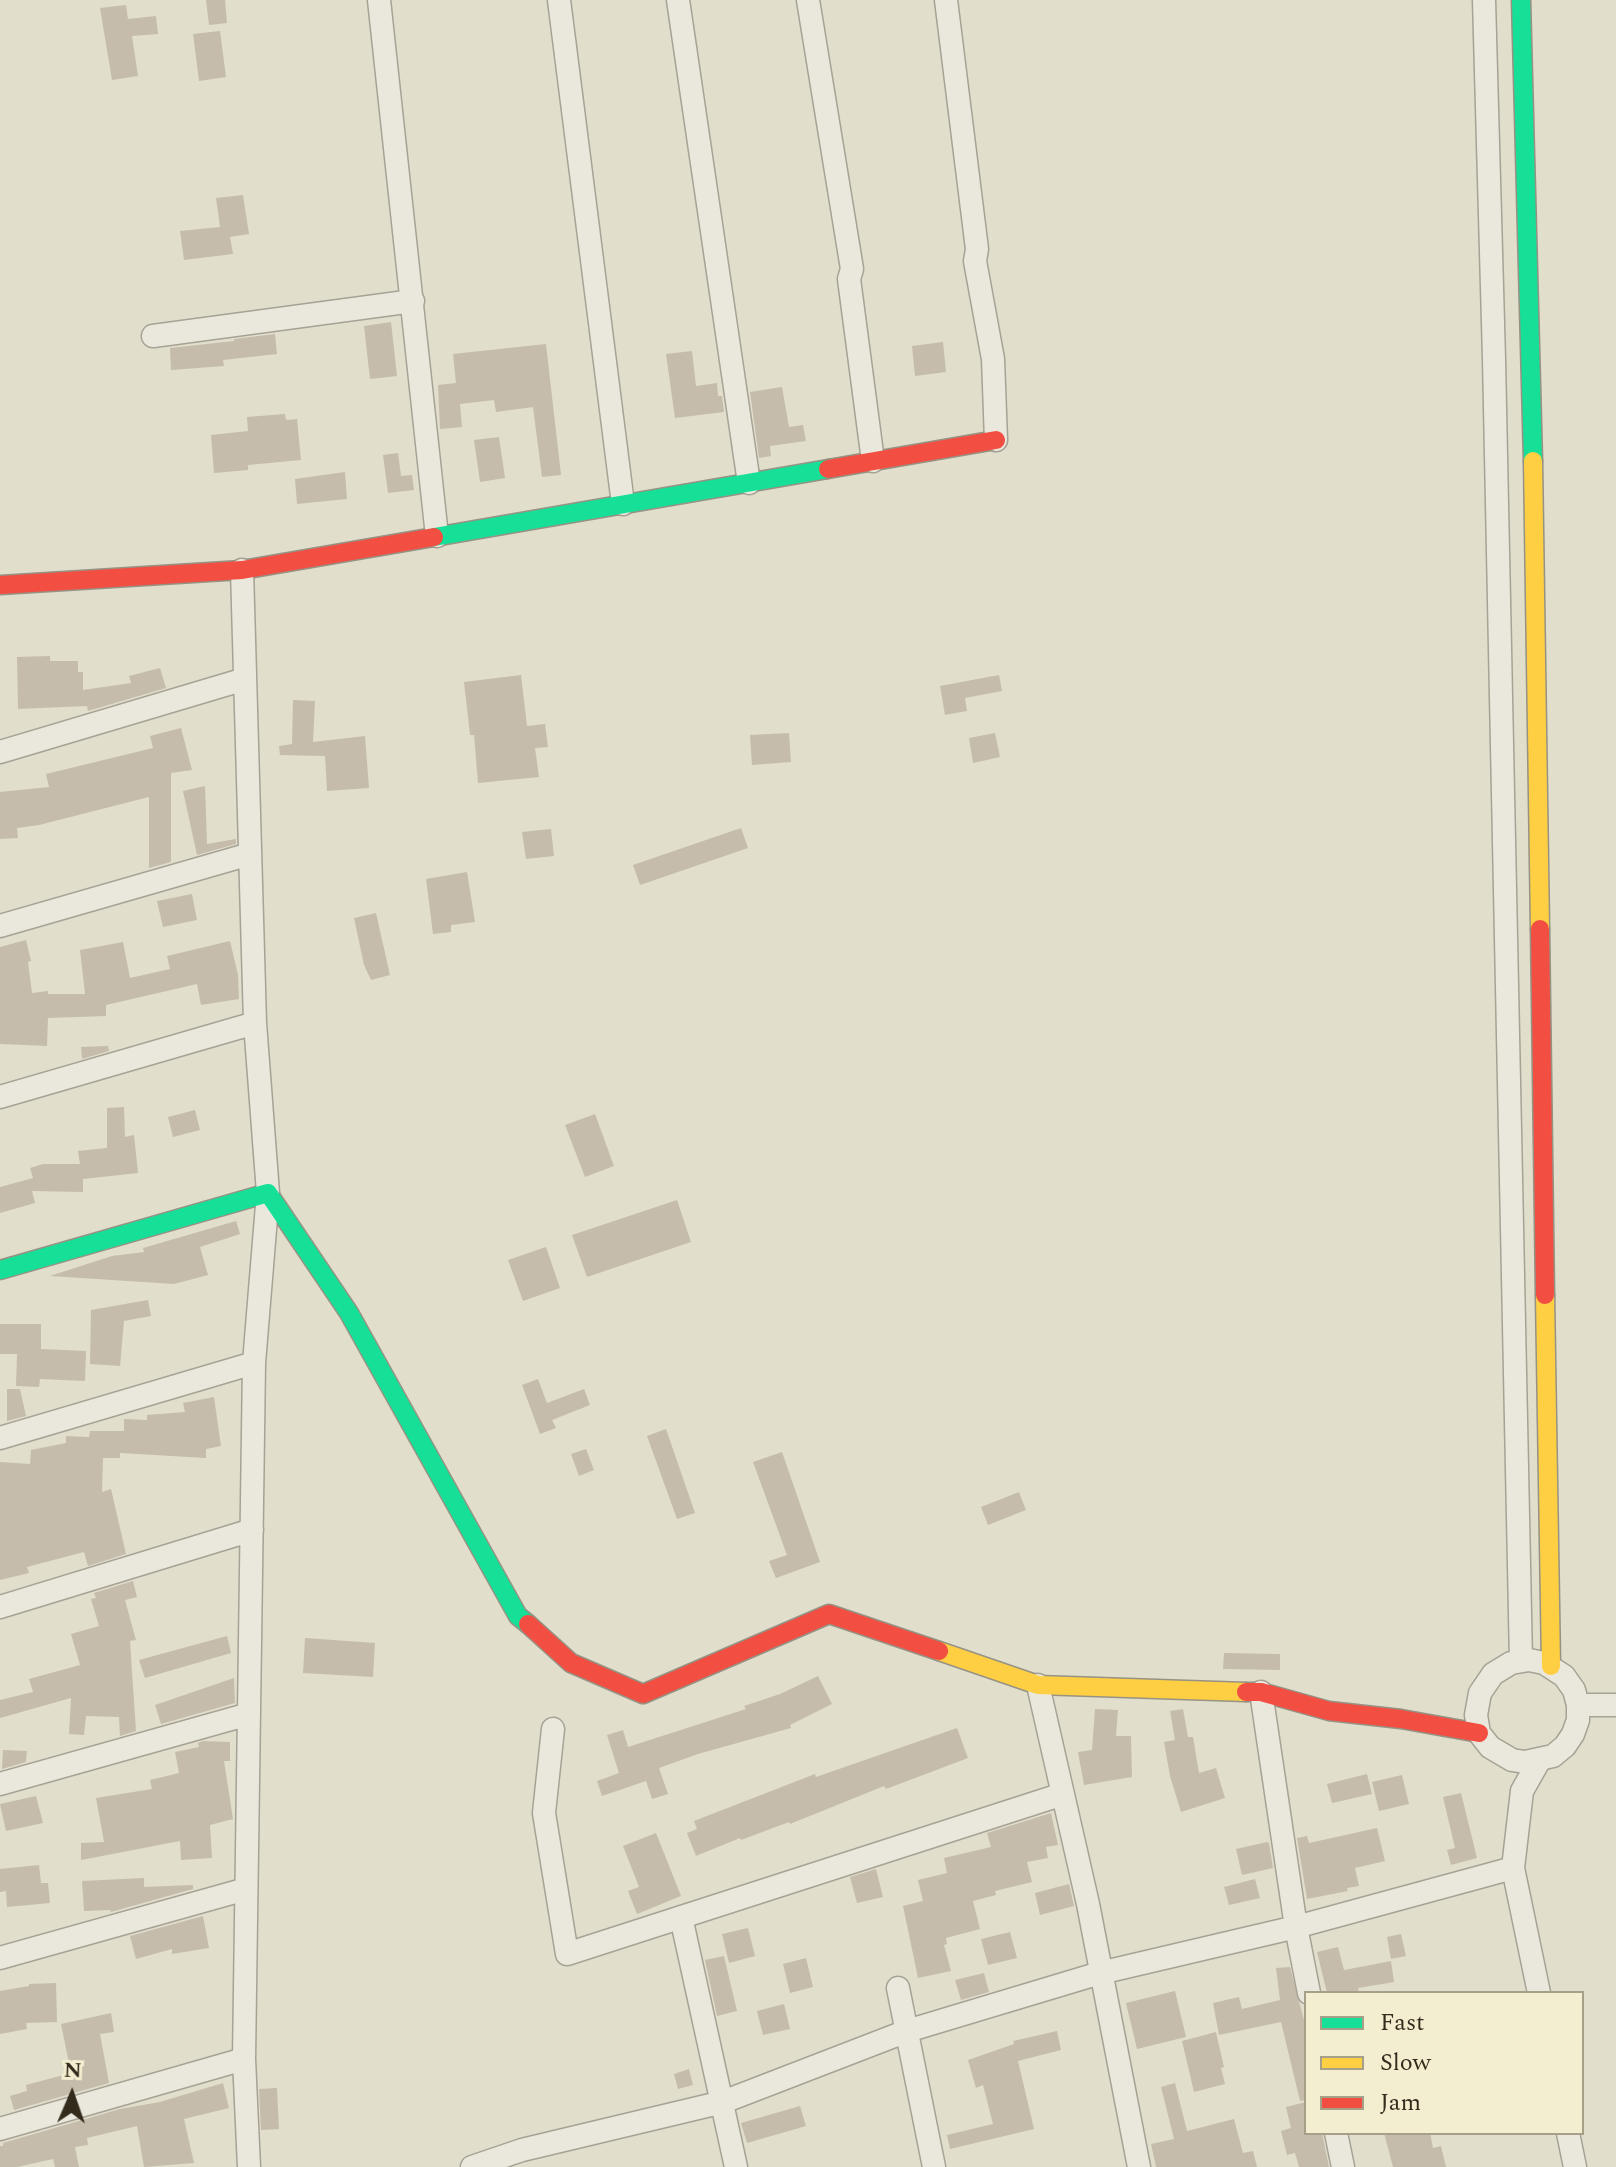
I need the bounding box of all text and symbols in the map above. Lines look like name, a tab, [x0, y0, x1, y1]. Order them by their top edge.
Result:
legend	[1304, 1991, 1584, 2135]
text: Fast	[1380, 2005, 1425, 2041]
text: Slow	[1380, 2045, 1431, 2081]
text: N	[63, 2054, 82, 2087]
north arrow	[32, 2055, 112, 2135]
text: Jam	[1380, 2085, 1421, 2121]

